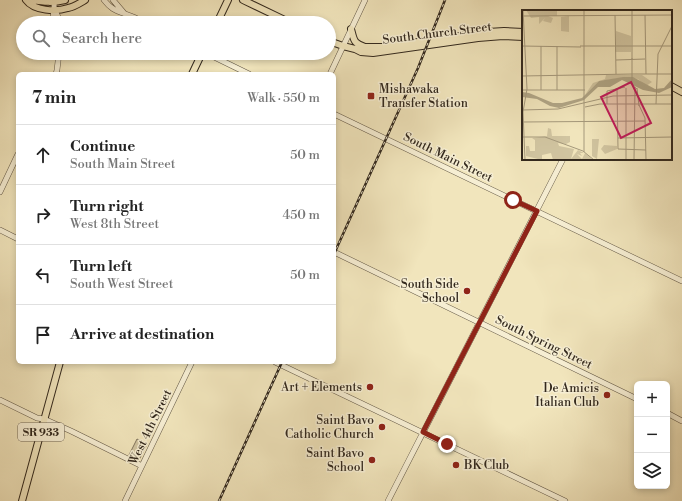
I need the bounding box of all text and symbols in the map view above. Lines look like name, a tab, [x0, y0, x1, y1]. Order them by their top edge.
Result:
inset map	[522, 10, 672, 160]
search box	[16, 16, 336, 60]
street label: South Church Street	[382, 19, 493, 48]
icon: search	[30, 27, 52, 49]
text: Search here	[62, 29, 142, 48]
place label: Mishawaka Transfer Station	[379, 82, 468, 111]
text: 7 min	[32, 87, 76, 109]
text: Walk · 550 m	[247, 90, 320, 106]
marker: Mishawaka Transfer Station	[366, 91, 376, 101]
street label: South Main Street	[401, 129, 495, 186]
text: Continue	[70, 137, 135, 156]
icon: ahead	[32, 144, 54, 166]
text: 50 m	[290, 147, 320, 163]
text: South Main Street	[70, 156, 175, 172]
route start	[504, 191, 522, 209]
text: Turn right	[70, 197, 144, 216]
icon: right	[32, 204, 54, 226]
text: 450 m	[282, 207, 320, 223]
text: West 8th Street	[70, 216, 159, 232]
text: Turn left	[70, 257, 132, 276]
icon: left	[32, 264, 54, 286]
text: 50 m	[290, 267, 320, 283]
text: South West Street	[70, 276, 173, 292]
place label: South Side School	[401, 277, 459, 306]
marker: South Side School	[462, 286, 472, 296]
street label: South Spring Street	[493, 312, 595, 373]
icon: arrive	[32, 324, 54, 346]
text: Arrive at destination	[70, 325, 214, 344]
place label: Art + Elements	[280, 380, 362, 395]
place label: De Amicis Italian Club	[535, 381, 599, 410]
map controls	[634, 381, 670, 489]
button: +	[634, 381, 670, 417]
marker: Art + Elements	[365, 382, 375, 392]
street label: West 4th Street	[125, 386, 175, 468]
marker: De Amicis Italian Club	[602, 390, 612, 400]
place label: Saint Bavo Catholic Church	[285, 413, 374, 442]
button: −	[634, 417, 670, 453]
marker: Saint Bavo Catholic Church	[377, 422, 387, 432]
road number: SR 933	[18, 423, 64, 441]
route end	[438, 435, 456, 453]
place label: Saint Bavo School	[306, 446, 364, 475]
button: layers	[634, 453, 670, 489]
marker: Saint Bavo School	[367, 455, 377, 465]
place label: BK Club	[463, 458, 509, 473]
marker: BK Club	[451, 460, 461, 470]

